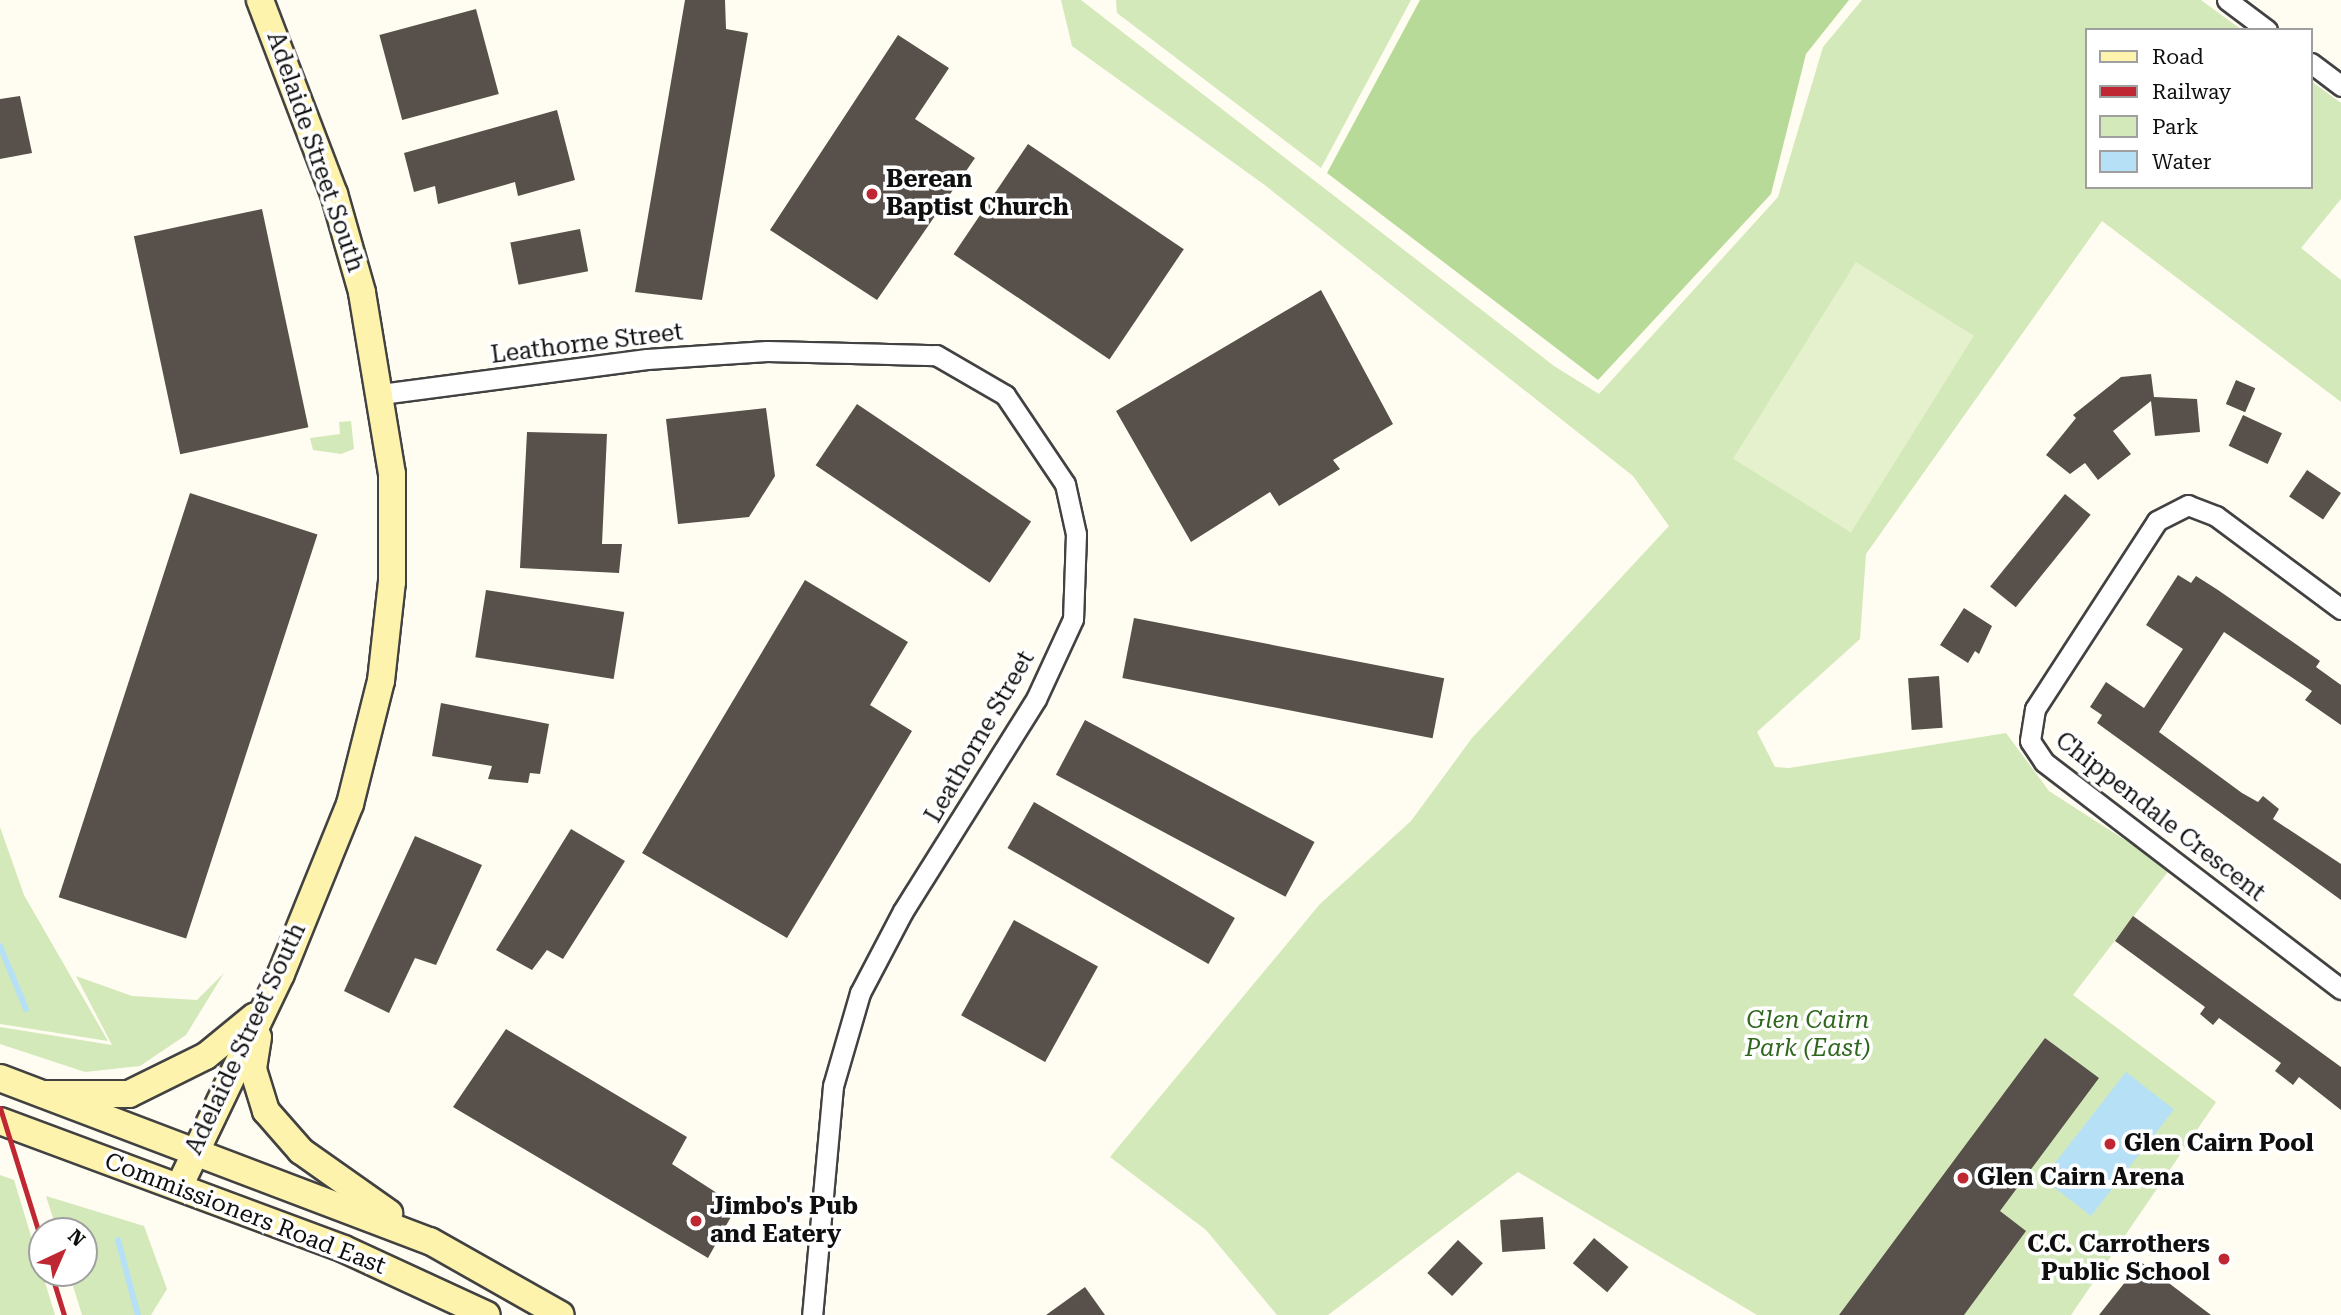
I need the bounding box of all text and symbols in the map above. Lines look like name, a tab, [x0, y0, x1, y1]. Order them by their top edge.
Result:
street label: Adelaide Street South	[260, 28, 370, 276]
legend	[2086, 28, 2313, 189]
text: Road	[2152, 45, 2204, 69]
text: Railway	[2152, 80, 2231, 104]
text: Park	[2152, 115, 2198, 139]
text: Water	[2152, 150, 2211, 174]
place label: Berean Baptist Church	[886, 166, 1069, 222]
marker: Berean Baptist Church	[864, 186, 880, 202]
street label: Leathorne Street	[489, 318, 685, 370]
street label: Leathorne Street	[919, 646, 1041, 828]
street label: Chippendale Crescent	[2050, 726, 2270, 908]
street label: Adelaide Street South	[180, 919, 312, 1159]
park label: Glen Cairn Park (East)	[1745, 1007, 1871, 1063]
place label: Glen Cairn Pool	[2124, 1130, 2314, 1158]
marker: Glen Cairn Pool	[2102, 1136, 2118, 1152]
street label: Commissioners Road East	[100, 1147, 390, 1281]
place label: Glen Cairn Arena	[1977, 1164, 2184, 1192]
marker: Glen Cairn Arena	[1955, 1170, 1971, 1186]
place label: Jimbo's Pub and Eatery	[710, 1193, 858, 1249]
marker: Jimbo's Pub and Eatery	[688, 1213, 704, 1229]
north arrow	[28, 1217, 98, 1287]
text: N	[63, 1225, 90, 1251]
place label: C.C. Carrothers Public School	[2027, 1231, 2210, 1287]
marker: C.C. Carrothers Public School	[2216, 1251, 2232, 1267]

